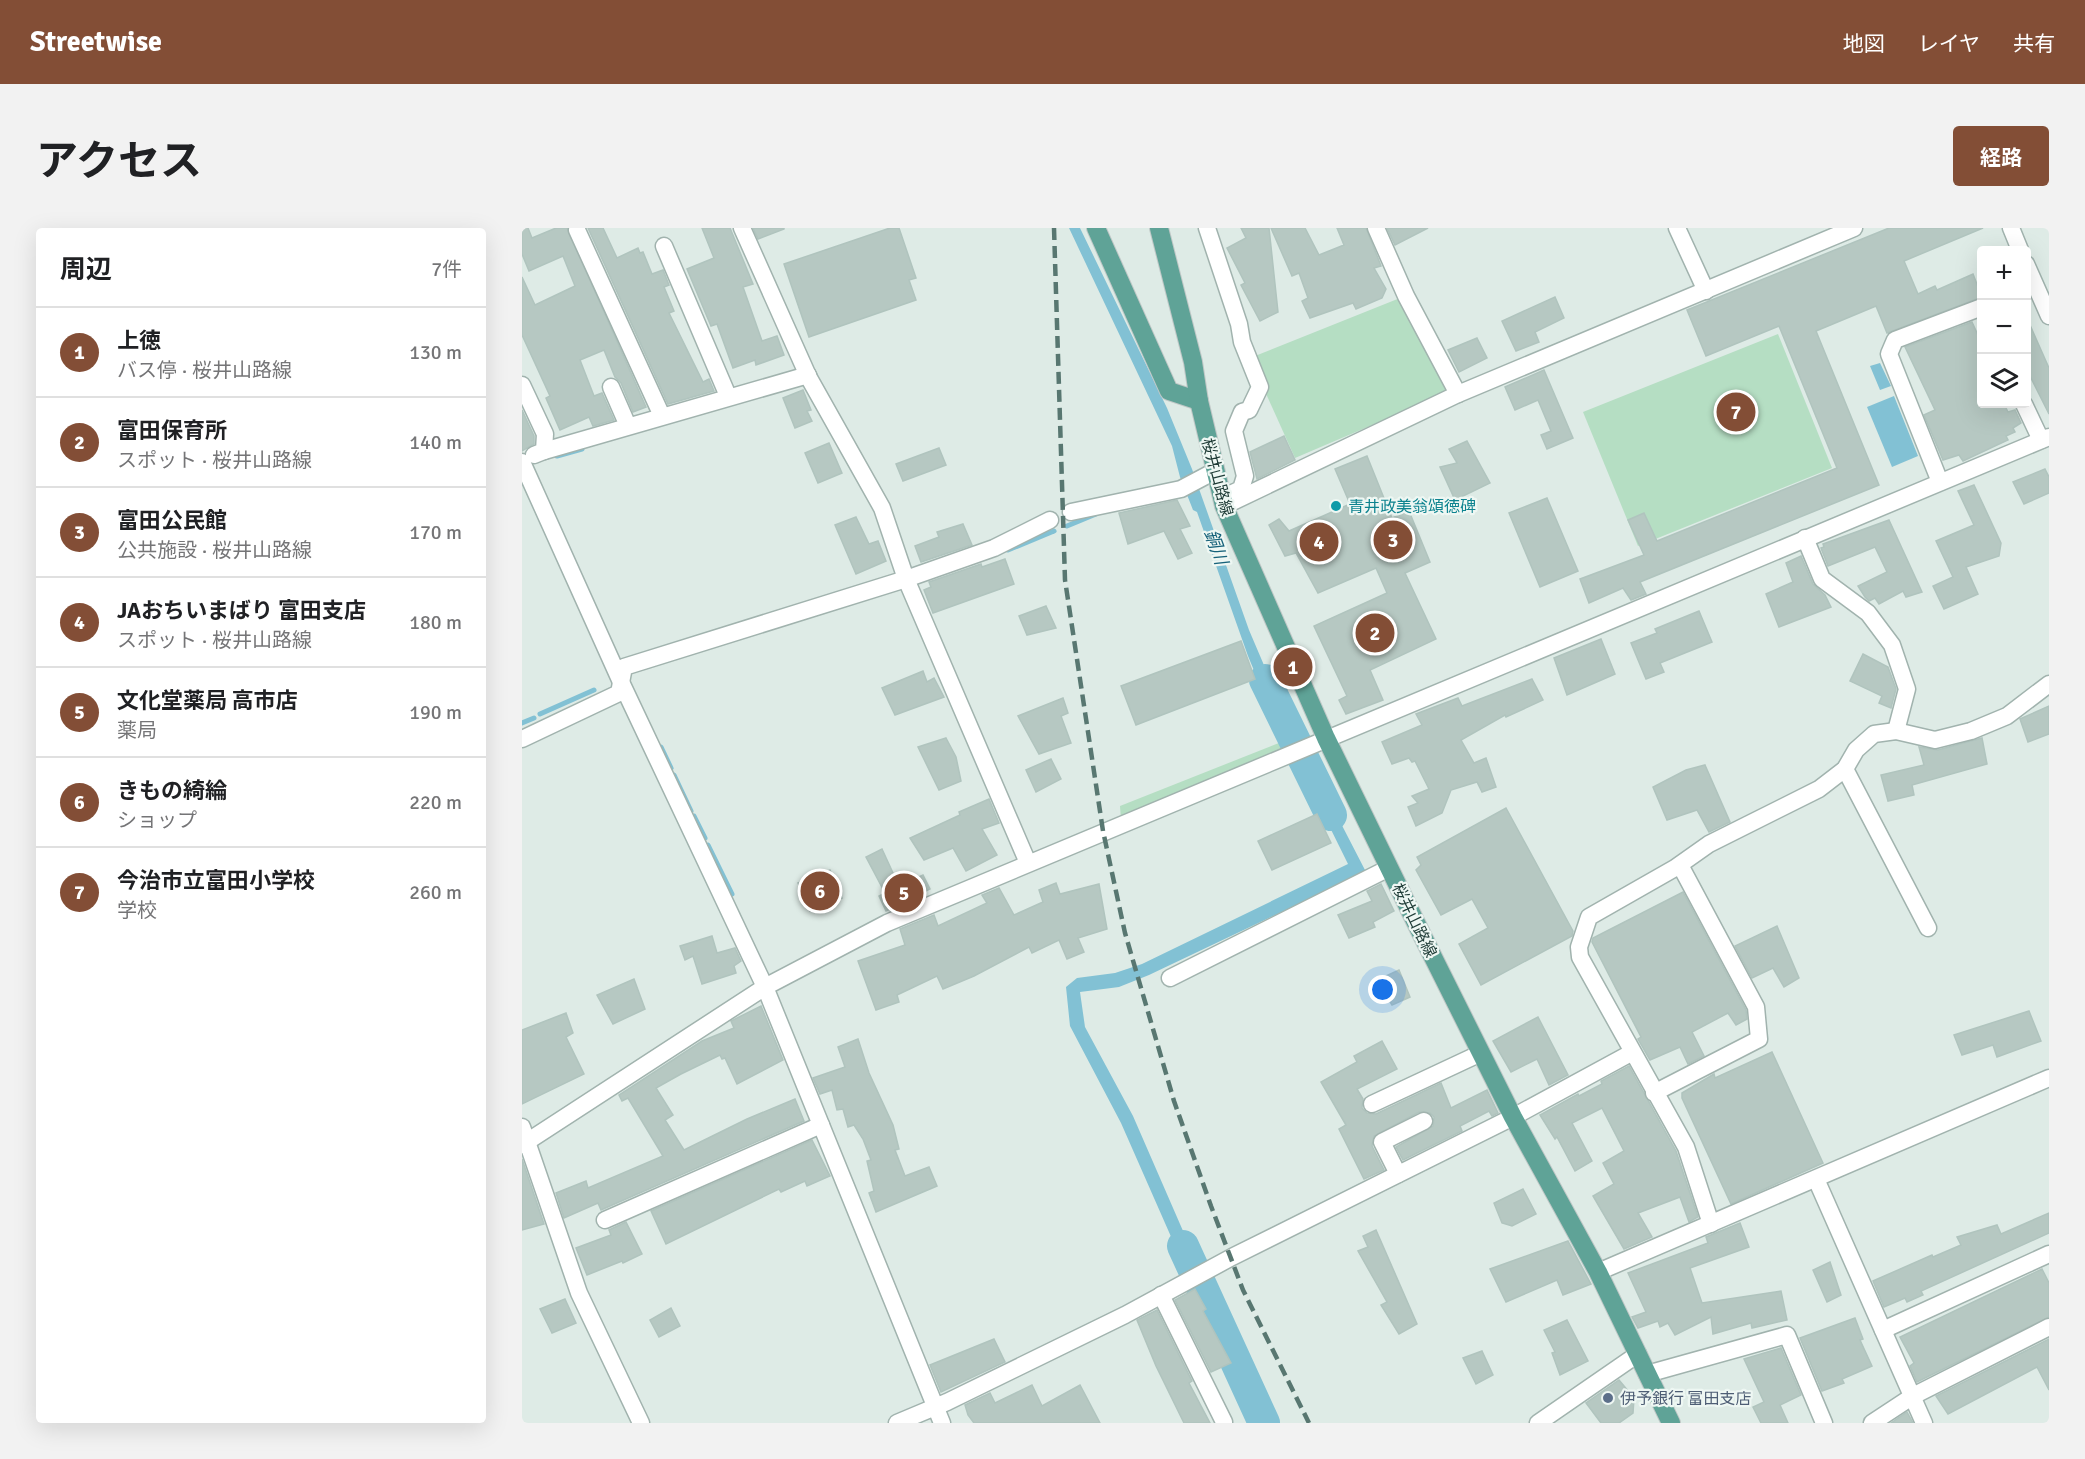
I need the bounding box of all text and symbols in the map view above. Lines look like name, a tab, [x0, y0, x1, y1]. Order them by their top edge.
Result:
text: Streetwise	[30, 25, 162, 59]
text: 地図	[1843, 31, 1885, 57]
text: レイヤ	[1918, 31, 1980, 57]
text: 共有	[2013, 31, 2055, 57]
button: 経路	[1953, 126, 2049, 186]
text: アクセス	[36, 136, 202, 187]
map controls	[1977, 246, 2031, 408]
button: +	[1977, 246, 2031, 300]
text: 周辺	[60, 254, 112, 286]
text: 7件	[431, 257, 462, 282]
button: −	[1977, 300, 2031, 354]
text: 上徳	[117, 327, 161, 354]
text: 1	[74, 340, 85, 365]
text: 130 m	[409, 340, 462, 365]
button: layers	[1977, 354, 2031, 408]
text: バス停 · 桜井山路線	[117, 358, 292, 383]
pin: 7	[1716, 390, 1756, 435]
text: 富田保育所	[117, 417, 227, 444]
text: 2	[74, 430, 85, 455]
text: 140 m	[409, 430, 462, 455]
street label: 桜井山路線	[1197, 436, 1237, 518]
text: スポット · 桜井山路線	[117, 448, 312, 473]
place label: 青井政美翁頌徳碑	[1348, 497, 1476, 517]
marker: 青井政美翁頌徳碑	[1329, 499, 1343, 513]
text: 富田公民館	[117, 507, 227, 534]
pin: 3	[1374, 518, 1412, 562]
text: 3	[74, 520, 85, 545]
text: 170 m	[409, 520, 462, 545]
pin: 4	[1300, 520, 1338, 564]
water label: 銅川	[1200, 526, 1233, 570]
text: 公共施設 · 桜井山路線	[117, 538, 312, 563]
text: JAおちいまばり 富田支店	[117, 597, 366, 624]
text: 4	[74, 610, 85, 635]
text: 180 m	[409, 610, 462, 635]
pin: 2	[1356, 610, 1394, 656]
text: スポット · 桜井山路線	[117, 628, 312, 653]
pin: 1	[1274, 644, 1312, 690]
text: 文化堂薬局 高市店	[117, 687, 298, 714]
text: 5	[74, 700, 85, 725]
text: 190 m	[409, 700, 462, 725]
text: 薬局	[117, 718, 157, 743]
text: きもの綺綸	[117, 777, 227, 804]
text: 6	[74, 790, 85, 815]
text: 220 m	[409, 790, 462, 815]
text: ショップ	[117, 808, 197, 833]
text: 今治市立富田小学校	[117, 867, 315, 894]
pin: 6	[800, 868, 840, 914]
pin: 5	[884, 870, 923, 916]
text: 7	[74, 880, 85, 905]
text: 260 m	[409, 880, 462, 905]
street label: 桜井山路線	[1388, 880, 1441, 961]
text: 学校	[117, 898, 157, 923]
your location	[1368, 975, 1397, 1004]
place label: 伊予銀行 富田支店	[1620, 1389, 1752, 1409]
marker: 伊予銀行 富田支店	[1601, 1391, 1615, 1405]

